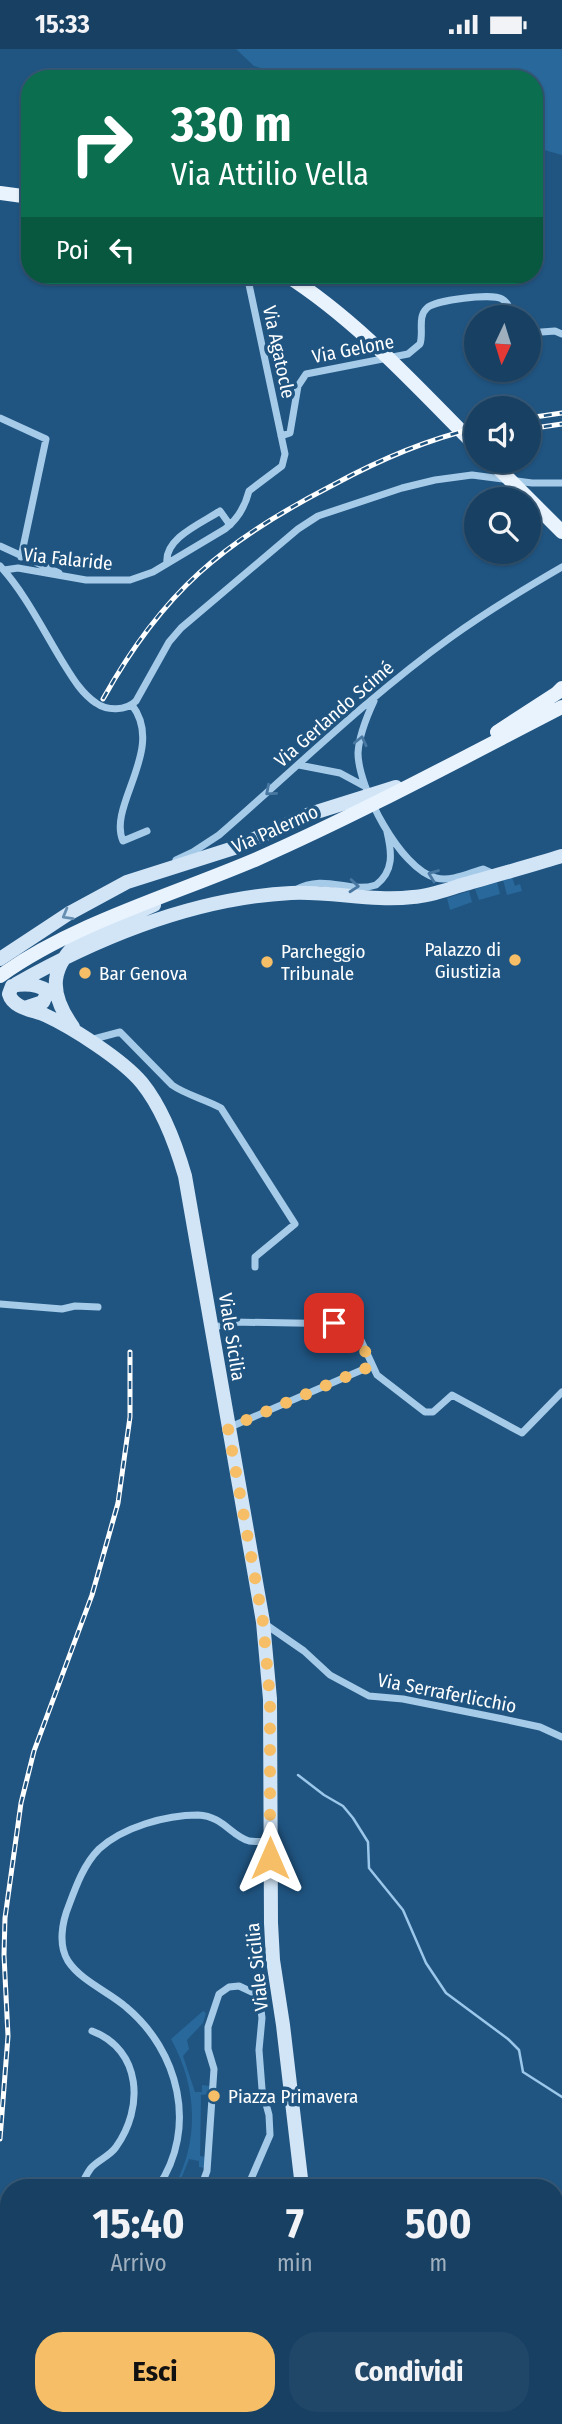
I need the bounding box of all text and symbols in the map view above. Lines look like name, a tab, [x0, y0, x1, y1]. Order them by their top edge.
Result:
text: 15:33	[35, 9, 90, 40]
text: 330 m	[171, 95, 292, 154]
icon: right	[56, 98, 147, 189]
text: Via Attilio Vella	[171, 155, 369, 193]
icon: left	[103, 231, 141, 269]
text: Poi	[56, 235, 89, 266]
street label: Via Agatocle	[258, 303, 300, 401]
north arrow	[464, 305, 541, 381]
map controls	[464, 305, 541, 564]
street label: Via Gelone	[310, 330, 396, 368]
button: sound	[464, 396, 541, 473]
button: search	[464, 487, 541, 564]
street label: Via Falaride	[22, 543, 114, 575]
street label: Via Gerlando Scimé	[270, 656, 398, 772]
one-way arrow	[353, 735, 367, 747]
one-way arrow	[265, 783, 278, 795]
street label: Via Palermo	[228, 800, 322, 858]
one-way arrow	[428, 869, 440, 883]
one-way arrow	[349, 878, 360, 893]
one-way arrow	[62, 907, 74, 920]
place label: Palazzo di Giustizia	[424, 938, 501, 983]
place label: Parcheggio Tribunale	[281, 940, 366, 985]
marker: Palazzo di Giustizia	[507, 952, 523, 968]
marker: Parcheggio Tribunale	[259, 954, 275, 970]
place label: Bar Genova	[99, 962, 188, 985]
marker: Bar Genova	[77, 965, 93, 981]
street label: Viale Sicilia	[214, 1291, 250, 1383]
pin	[304, 1293, 364, 1353]
icon: arrive	[315, 1304, 353, 1342]
street label: Via Serraferlicchio	[376, 1668, 518, 1718]
position arrow	[233, 1821, 307, 1895]
street label: Viale Sicilia	[241, 1922, 273, 2012]
place label: Piazza Primavera	[228, 2085, 358, 2108]
marker: Piazza Primavera	[206, 2088, 222, 2104]
text: 15:40	[92, 2199, 185, 2249]
text: 7	[286, 2199, 304, 2249]
text: 500	[405, 2199, 472, 2249]
text: Arrivo	[110, 2249, 167, 2277]
text: min	[277, 2249, 313, 2277]
text: m	[430, 2249, 447, 2277]
button: Esci	[35, 2332, 275, 2412]
button: Condividi	[289, 2332, 529, 2412]

